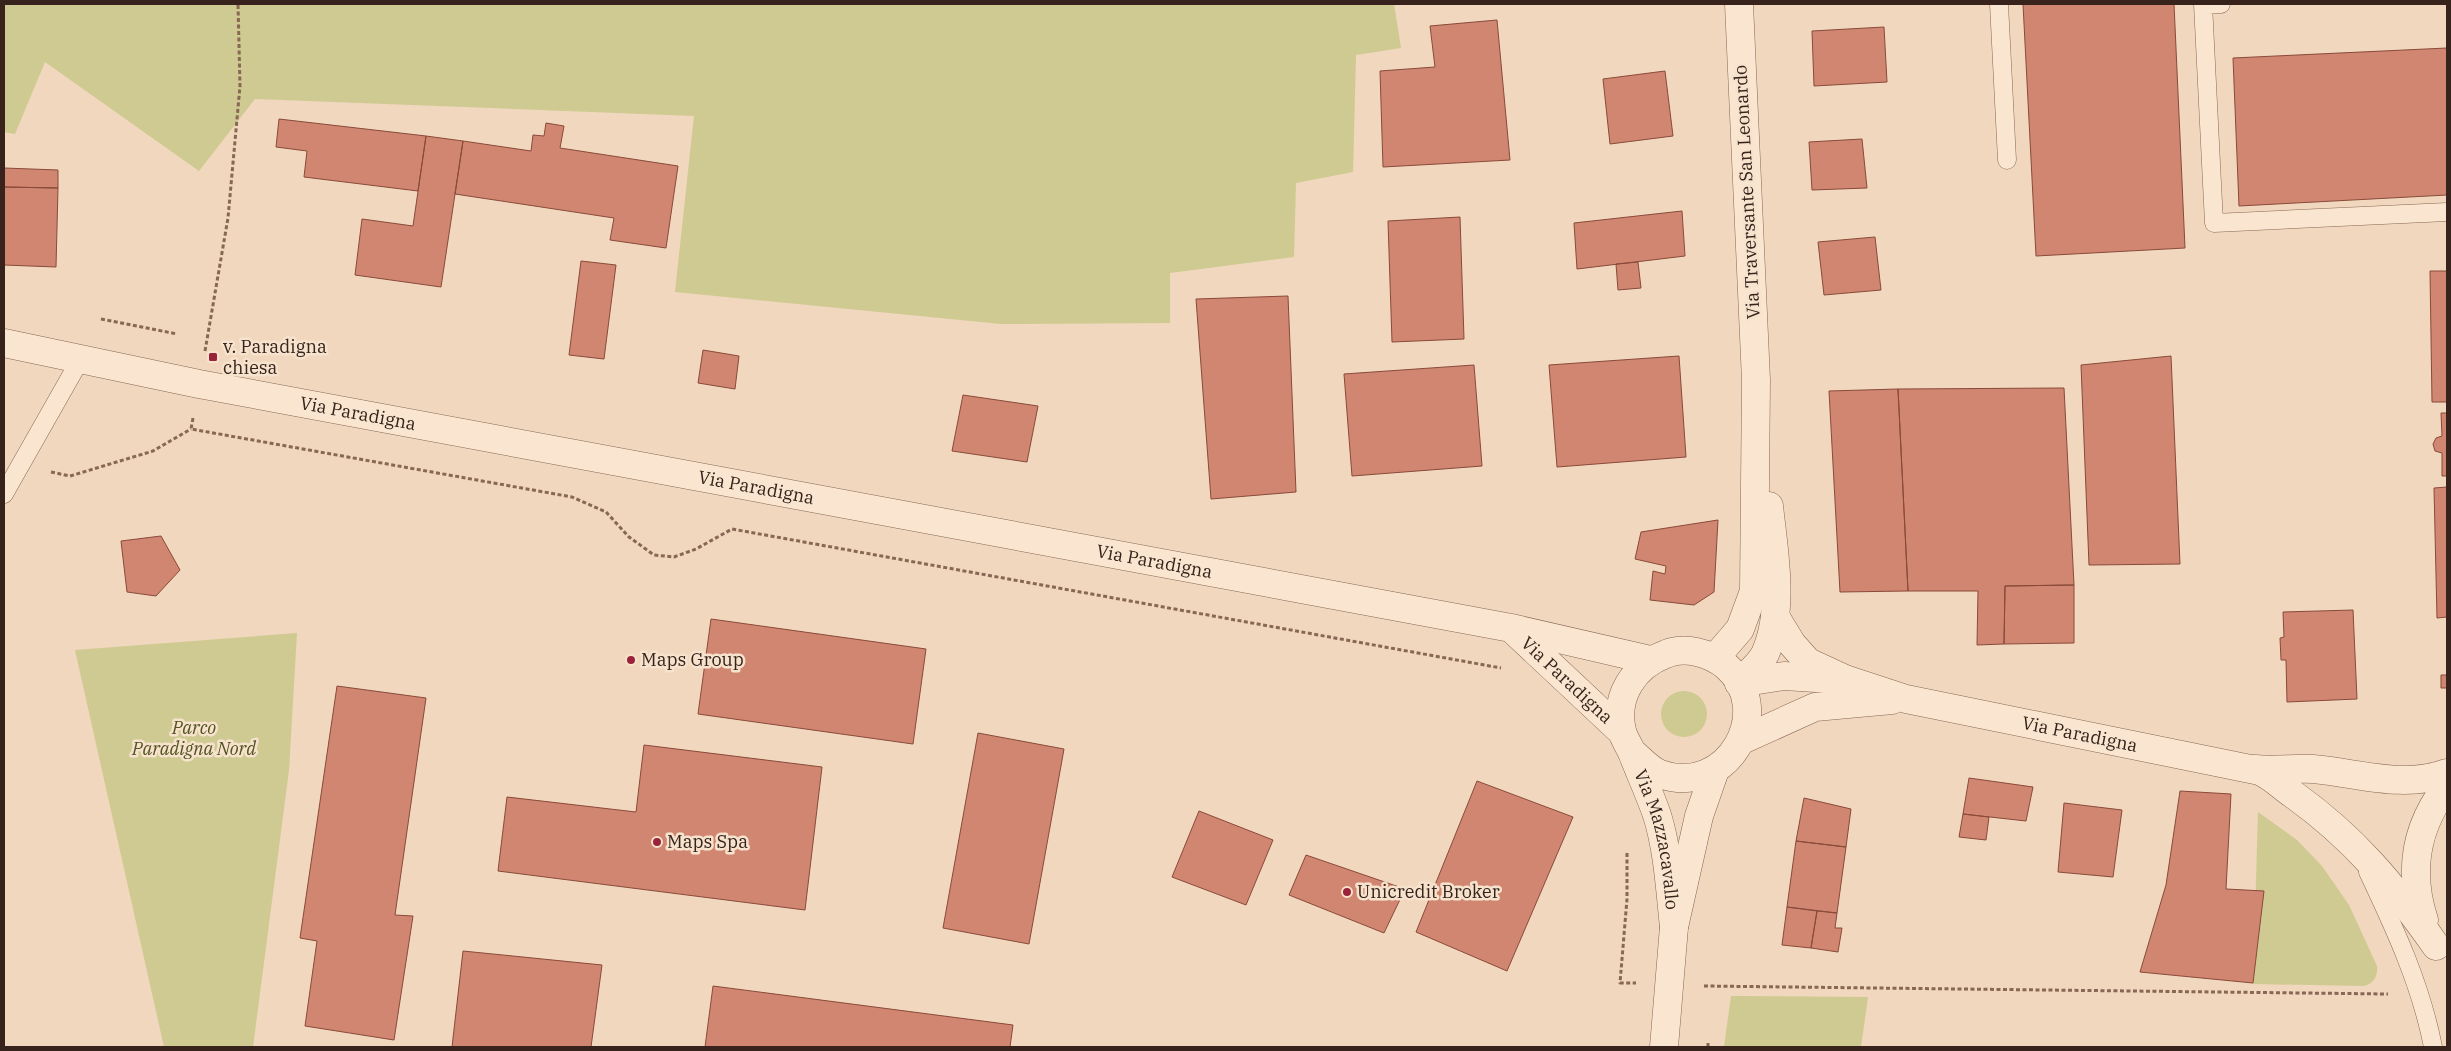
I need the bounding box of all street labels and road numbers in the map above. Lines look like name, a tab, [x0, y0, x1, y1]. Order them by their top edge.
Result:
street label: Via Traversante San Leonardo	[1728, 64, 1765, 320]
street label: Via Paradigna	[298, 391, 418, 435]
street label: Via Paradigna	[696, 465, 816, 509]
street label: Via Paradigna	[1095, 539, 1215, 583]
street label: Via Paradigna	[1516, 631, 1618, 729]
street label: Via Paradigna	[2020, 711, 2140, 757]
street label: Via Mazzacavallo	[1629, 766, 1684, 911]

